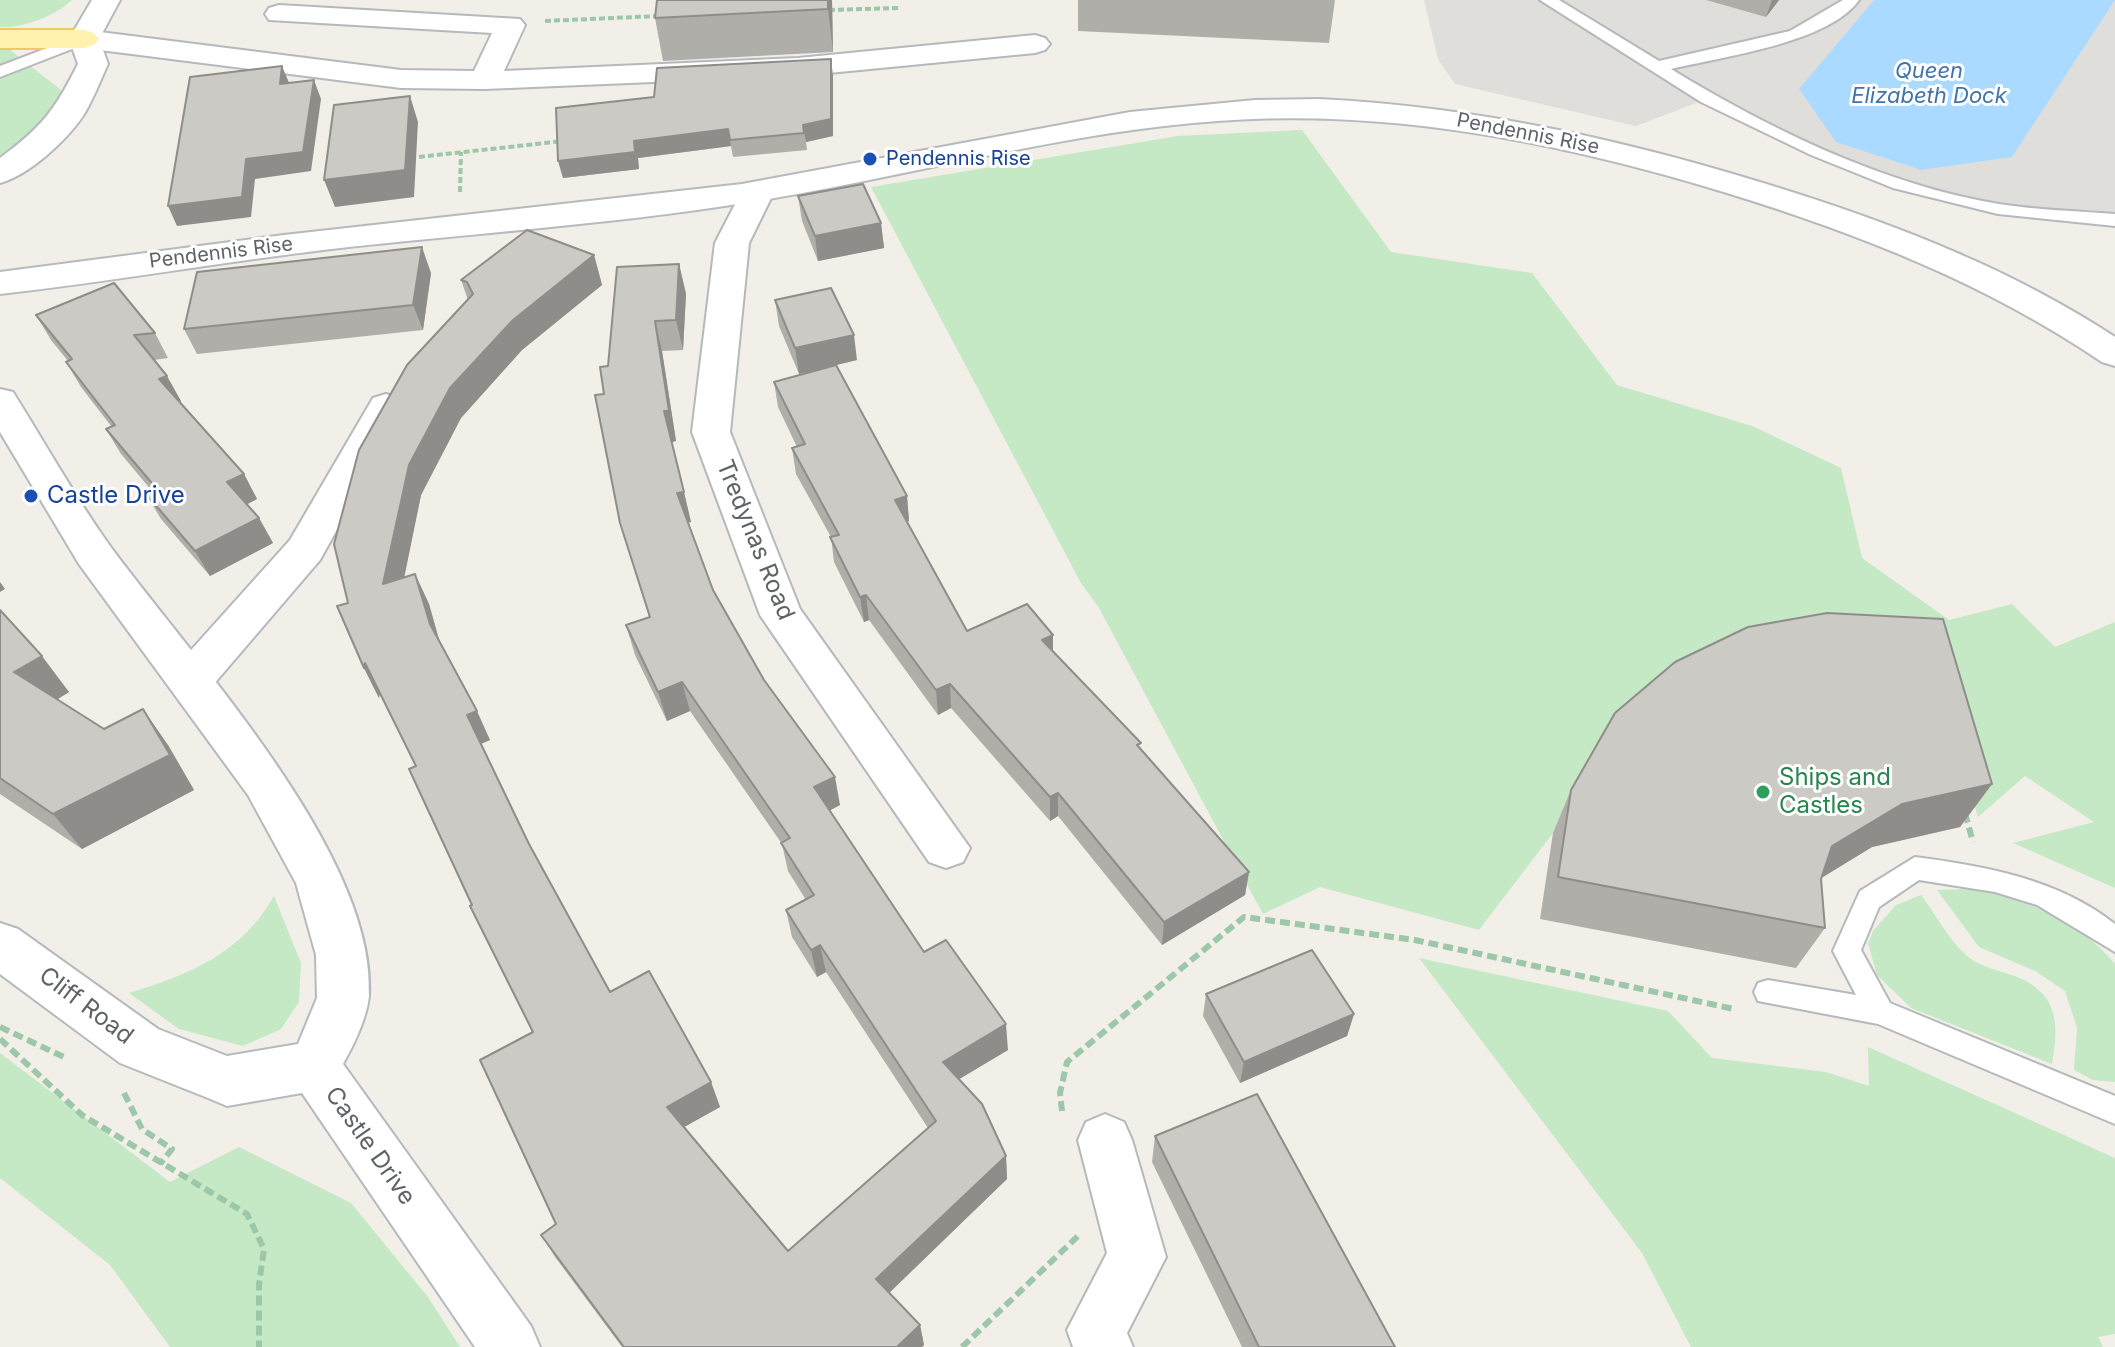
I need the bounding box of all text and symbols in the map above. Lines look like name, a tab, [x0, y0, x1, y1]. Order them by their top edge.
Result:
water label: Queen Elizabeth Dock	[1851, 58, 2007, 110]
street label: Pendennis Rise	[1455, 108, 1601, 160]
place label: Pendennis Rise	[886, 147, 1031, 171]
marker: Pendennis Rise	[861, 150, 879, 168]
street label: Pendennis Rise	[148, 232, 294, 274]
street label: Tredynas Road	[710, 456, 800, 624]
place label: Castle Drive	[47, 482, 185, 510]
marker: Castle Drive	[22, 487, 40, 505]
place label: Ships and Castles	[1779, 764, 1891, 820]
marker: Ships and Castles	[1754, 783, 1772, 801]
street label: Cliff Road	[33, 961, 139, 1051]
street label: Castle Drive	[319, 1081, 421, 1211]

